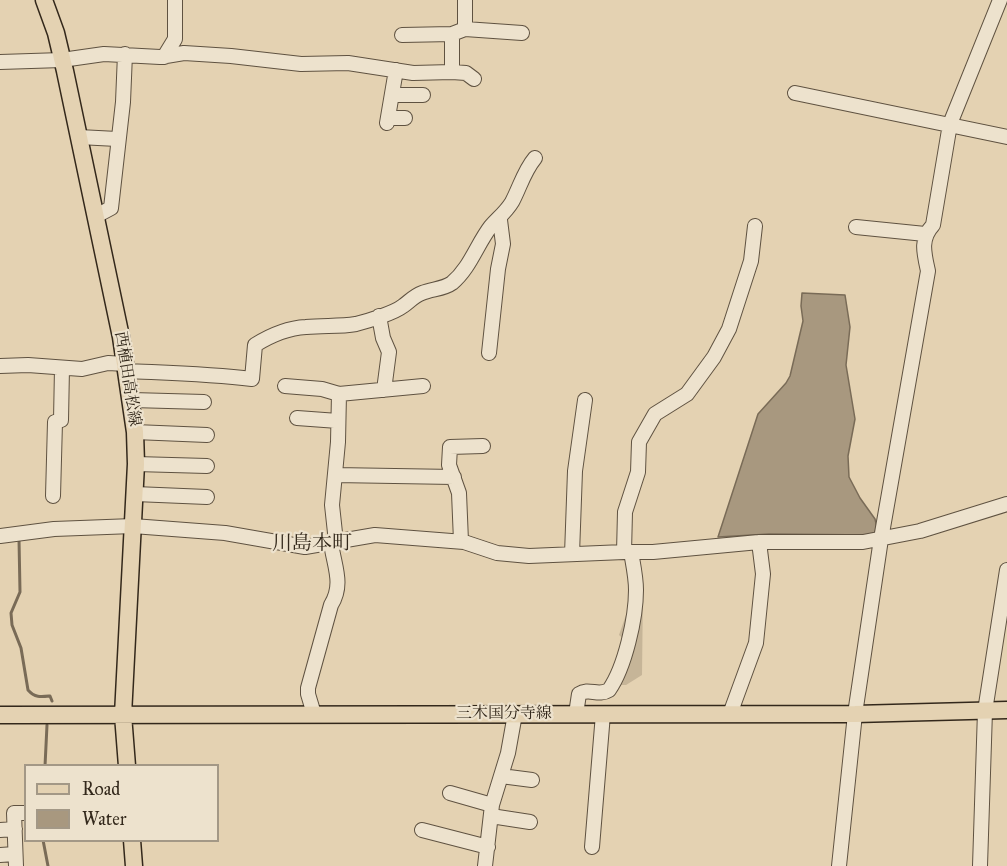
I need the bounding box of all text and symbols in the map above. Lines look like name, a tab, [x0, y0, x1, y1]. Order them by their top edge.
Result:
street label: 西植田高松線	[110, 330, 144, 428]
district label: 川島本町	[272, 532, 352, 556]
street label: 三木国分寺線	[456, 704, 552, 724]
legend	[24, 764, 219, 842]
text: Road	[82, 778, 120, 800]
text: Water	[82, 808, 126, 830]

